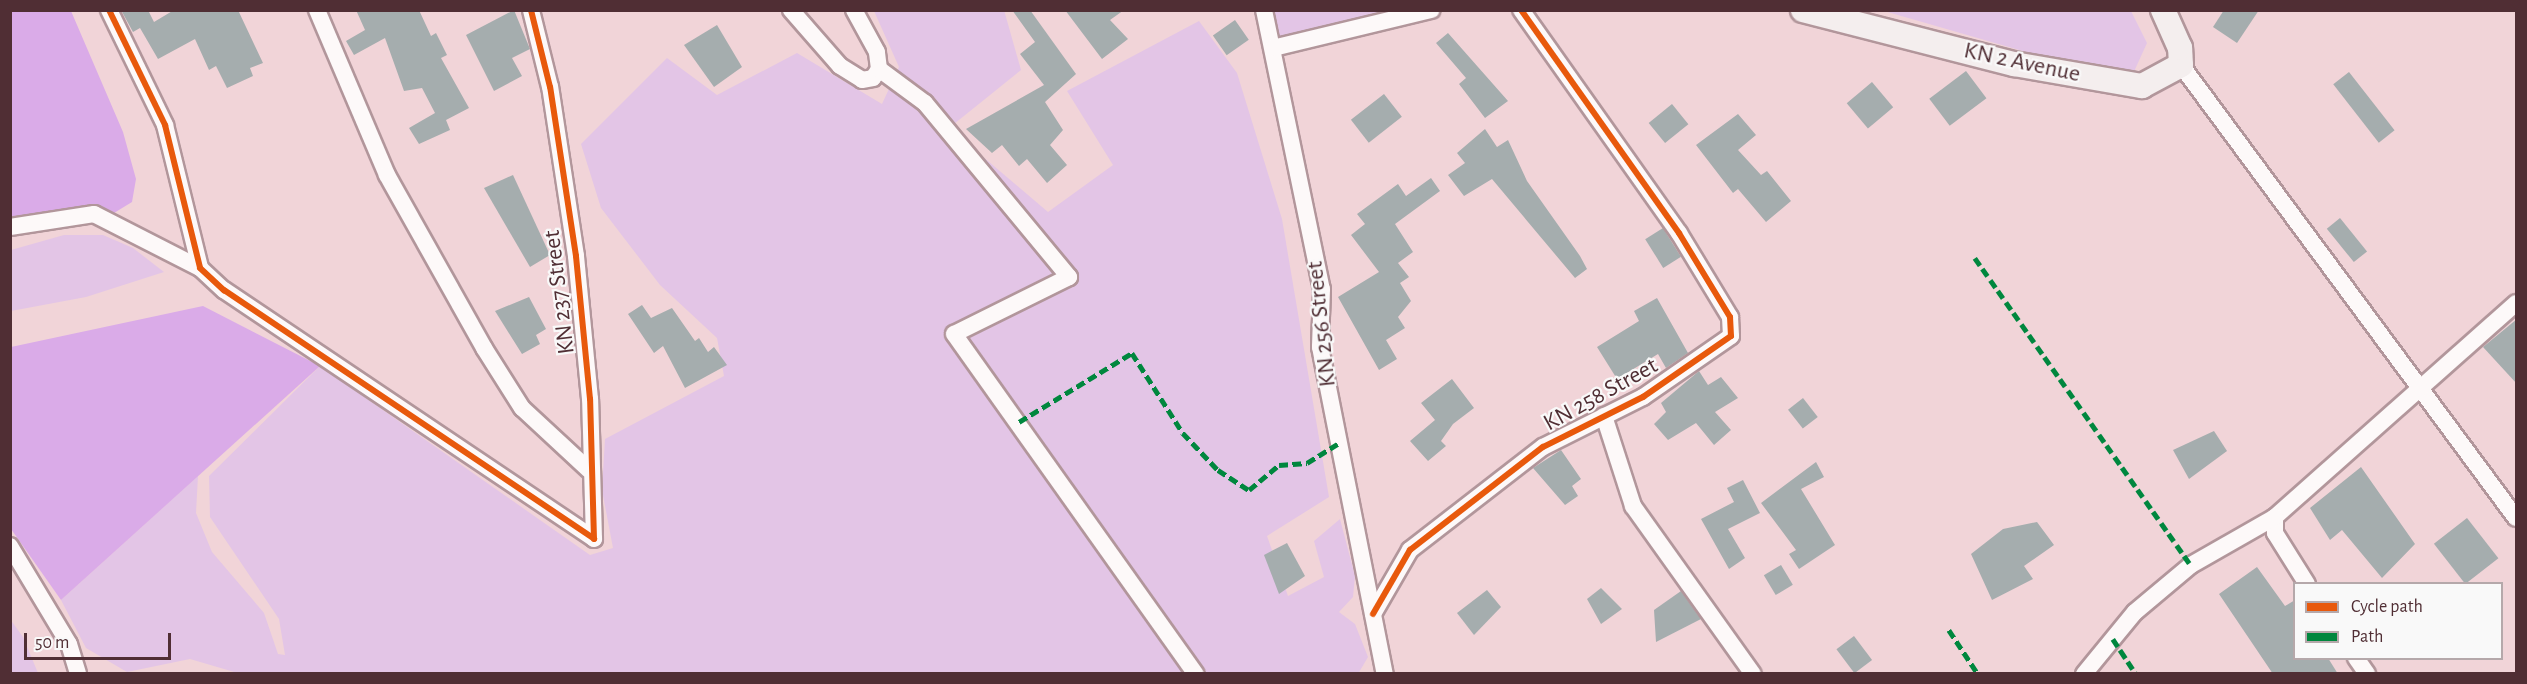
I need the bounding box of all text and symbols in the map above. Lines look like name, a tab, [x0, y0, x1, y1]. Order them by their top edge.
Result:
street label: KN 2 Avenue	[1961, 37, 2083, 89]
street label: KN 237 Street	[538, 228, 582, 356]
street label: KN 256 Street	[1301, 260, 1343, 388]
street label: KN 258 Street	[1539, 352, 1663, 438]
legend	[2293, 582, 2503, 660]
text: Cycle path	[2351, 598, 2423, 616]
scale bar	[27, 621, 174, 659]
text: Path	[2351, 628, 2383, 646]
text: 50 m	[35, 634, 69, 652]

